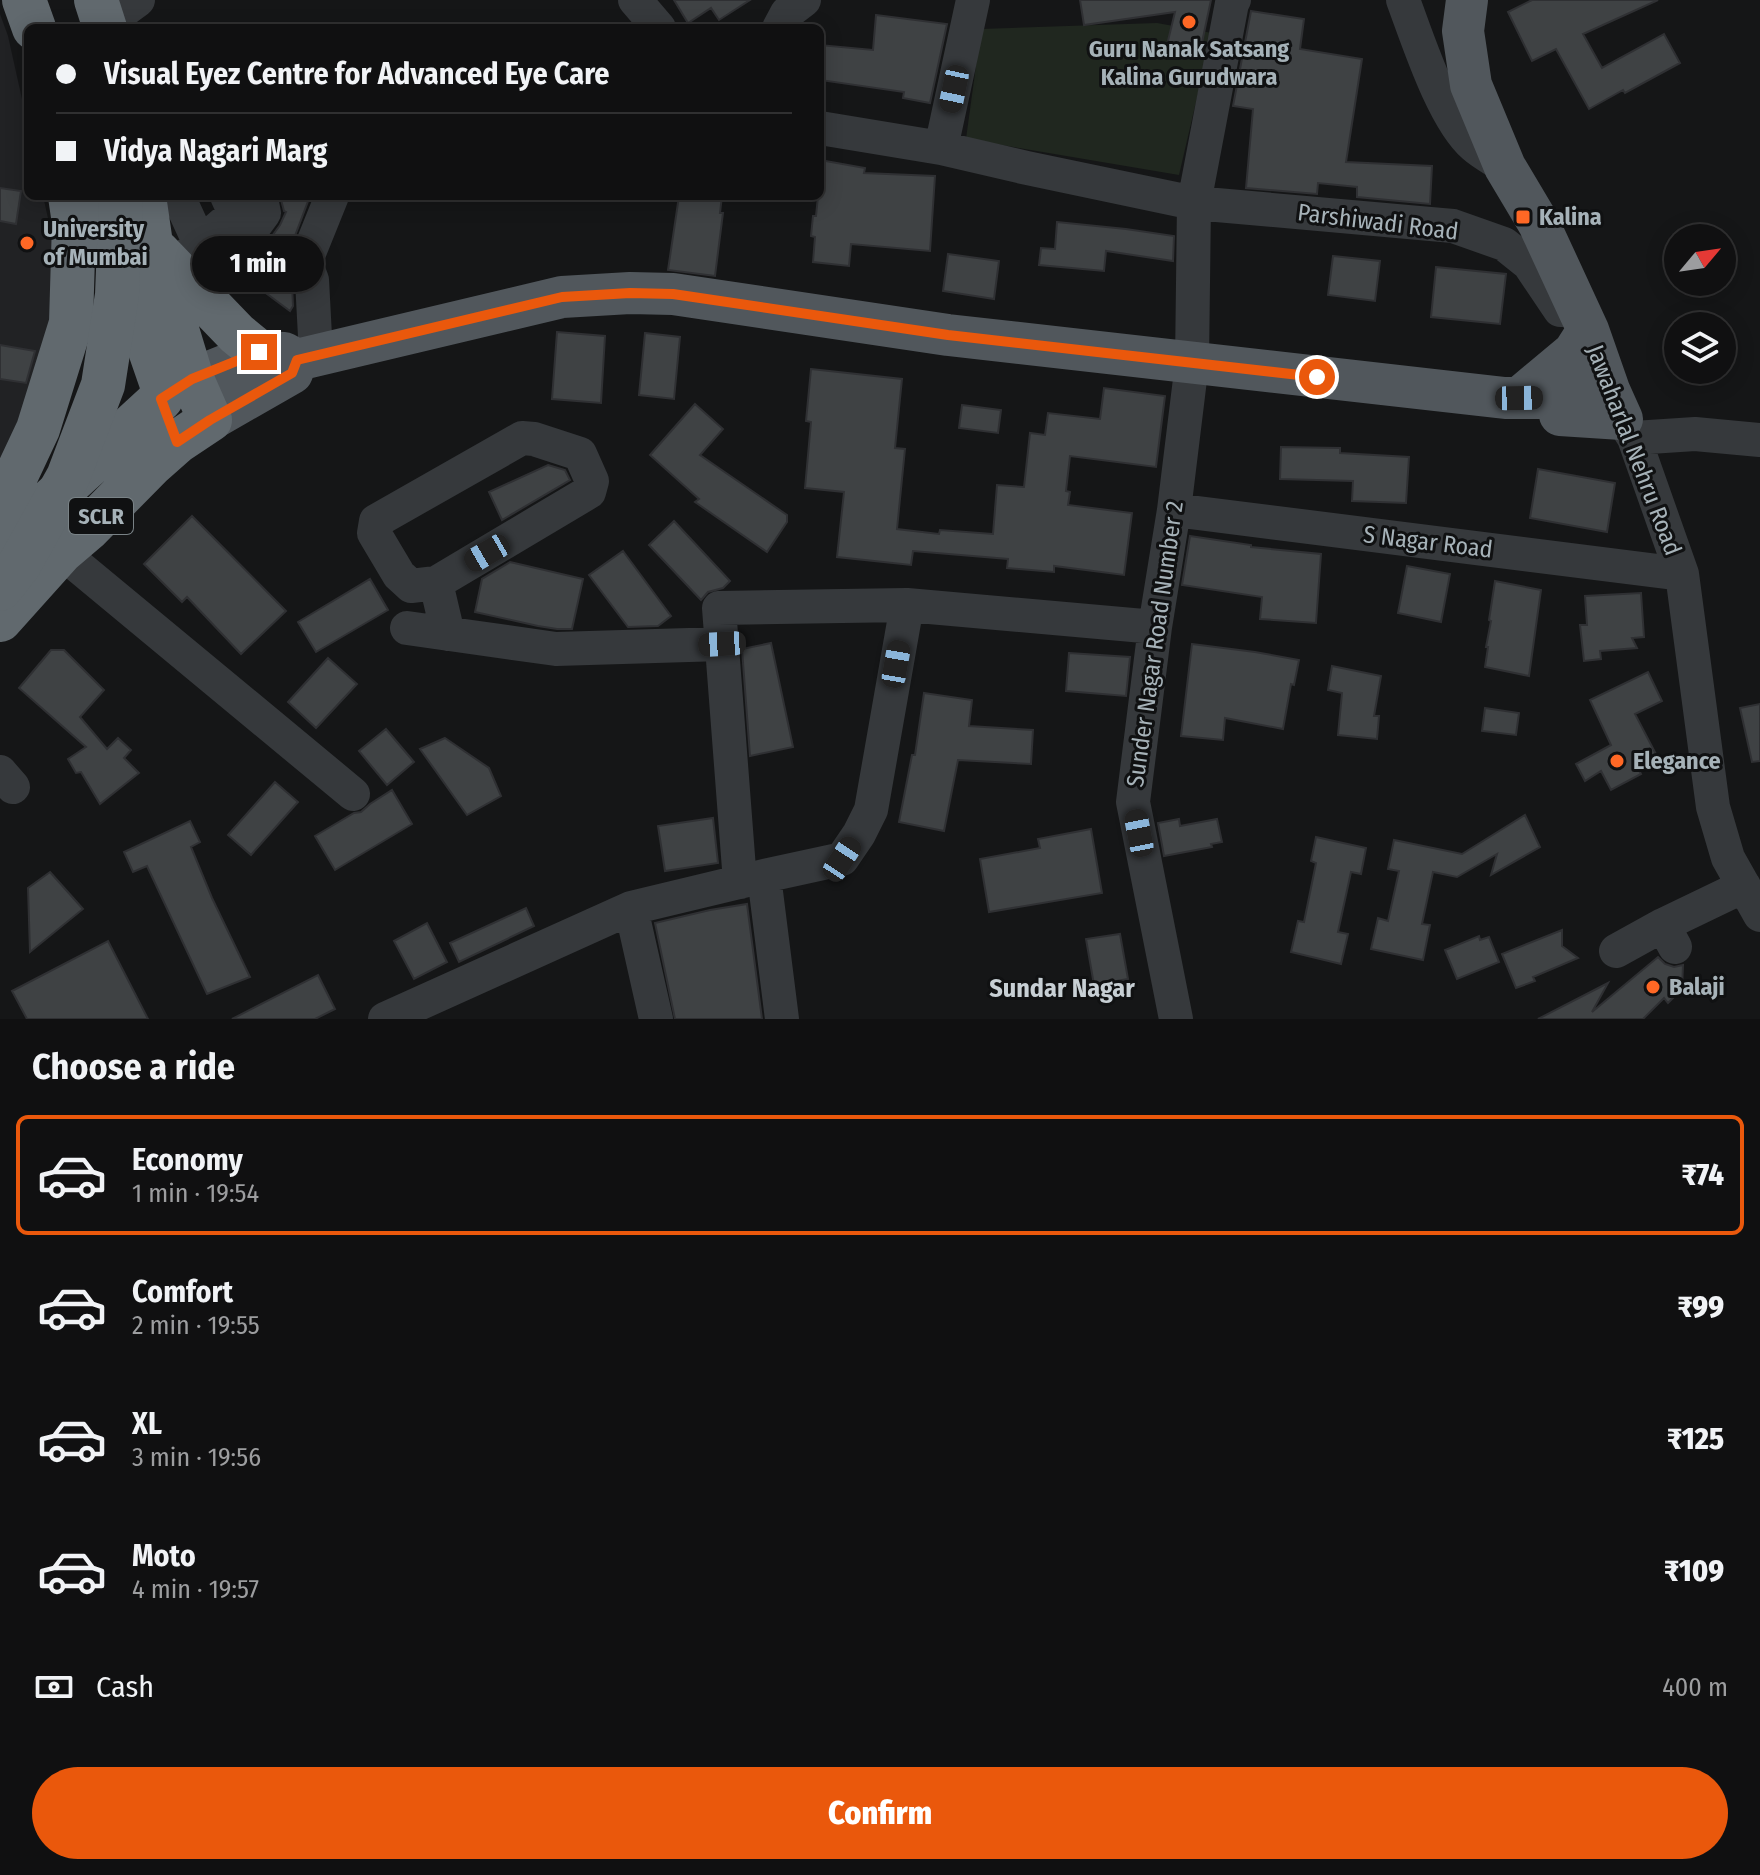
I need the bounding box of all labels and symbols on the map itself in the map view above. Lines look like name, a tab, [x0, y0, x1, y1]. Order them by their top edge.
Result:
marker: Guru Nanak Satsang Kalina Gurudwara	[1180, 13, 1198, 31]
place label: Guru Nanak Satsang Kalina Gurudwara	[1089, 35, 1289, 91]
car	[937, 63, 971, 115]
street label: Parshiwadi Road	[1296, 198, 1460, 246]
place label: Kalina	[1539, 203, 1602, 231]
marker: Kalina	[1514, 208, 1532, 226]
place label: University of Mumbai	[43, 215, 148, 271]
north arrow	[1664, 224, 1736, 296]
marker: University of Mumbai	[18, 234, 36, 252]
callout: 1 min	[193, 236, 325, 292]
route end	[241, 334, 277, 370]
street label: Jawaharlal Nehru Road	[1581, 341, 1687, 559]
route start	[1299, 359, 1335, 395]
car	[1495, 386, 1543, 410]
road number: SCLR	[69, 498, 133, 534]
street label: Sunder Nagar Road Number 2	[1121, 499, 1189, 789]
street label: S Nagar Road	[1362, 520, 1494, 564]
car	[460, 531, 514, 575]
car	[697, 631, 747, 657]
car	[880, 638, 912, 690]
place label: Elegance	[1633, 747, 1721, 775]
marker: Elegance	[1608, 752, 1626, 770]
car	[1123, 807, 1155, 859]
car	[819, 832, 865, 886]
district label: Sundar Nagar	[989, 973, 1135, 1004]
place label: Balaji	[1669, 973, 1725, 1001]
marker: Balaji	[1644, 978, 1662, 996]

